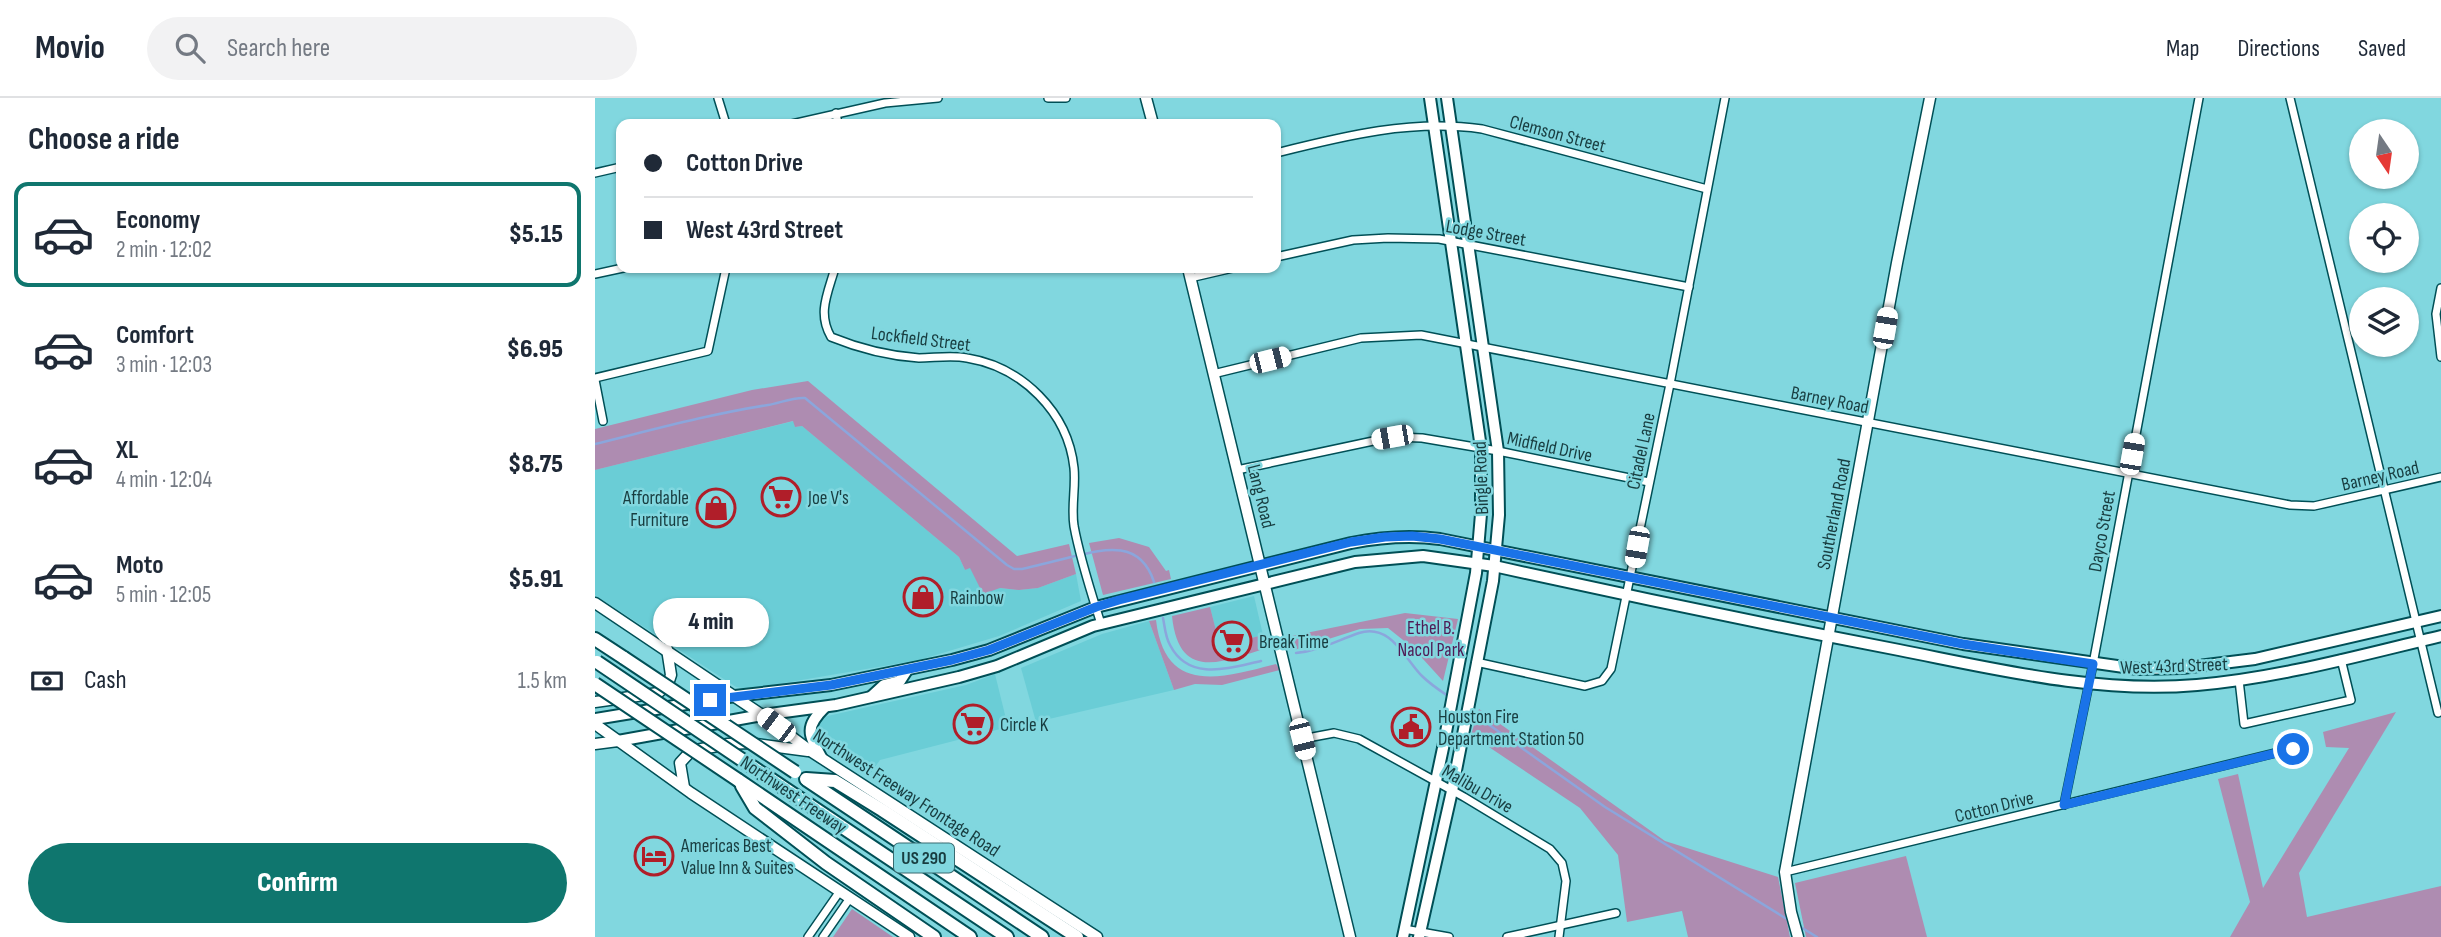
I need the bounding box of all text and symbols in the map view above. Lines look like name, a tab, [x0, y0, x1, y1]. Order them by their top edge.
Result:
search box	[147, 17, 637, 80]
text: Movio	[35, 28, 105, 68]
icon: search	[171, 29, 209, 67]
text: Search here	[227, 33, 330, 64]
text: Map	[2166, 34, 2199, 63]
text: Directions	[2237, 34, 2320, 63]
text: Saved	[2358, 34, 2406, 63]
street label: Clemson Street	[1507, 111, 1608, 158]
north arrow	[2349, 119, 2419, 189]
map controls	[2349, 119, 2419, 357]
text: Choose a ride	[28, 120, 180, 159]
text: Cotton Drive	[686, 148, 803, 179]
icon: car	[32, 203, 95, 266]
button: locate	[2349, 203, 2419, 273]
text: Economy	[116, 205, 200, 236]
text: West 43rd Street	[686, 215, 843, 246]
street label: Lodge Street	[1444, 215, 1528, 252]
text: $5.15	[509, 219, 563, 250]
text: 2 min · 12:02	[116, 236, 212, 264]
button: layers	[2349, 287, 2419, 357]
car	[1872, 305, 1899, 351]
icon: car	[32, 318, 95, 381]
text: Comfort	[116, 320, 194, 351]
street label: Lockfield Street	[870, 322, 972, 357]
text: $6.95	[507, 334, 563, 365]
car	[1248, 345, 1293, 375]
text: 3 min · 12:03	[116, 351, 212, 379]
street label: Barney Road	[1789, 382, 1871, 419]
street label: Citadel Lane	[1622, 411, 1661, 492]
car	[1370, 423, 1415, 451]
street label: Midfield Drive	[1505, 427, 1594, 468]
car	[2119, 431, 2146, 477]
icon: car	[32, 433, 95, 496]
text: XL	[116, 435, 138, 466]
street label: Bingle Road	[1469, 441, 1494, 515]
text: $8.75	[508, 449, 563, 480]
street label: Barney Road	[2339, 456, 2421, 497]
street label: Southerland Road	[1812, 457, 1857, 572]
street label: Lang Road	[1242, 462, 1280, 531]
text: 4 min · 12:04	[116, 466, 212, 494]
supermarket icon: Joe V's	[760, 476, 802, 518]
place label: Affordable Furniture	[622, 487, 689, 532]
shop icon: Affordable Furniture	[695, 487, 737, 529]
place label: Joe V's	[807, 487, 849, 510]
street label: Dayco Street	[2084, 489, 2121, 574]
car	[1624, 524, 1651, 570]
icon: car	[32, 548, 95, 611]
text: Moto	[116, 550, 164, 581]
text: $5.91	[508, 564, 563, 595]
shop icon: Rainbow	[902, 576, 944, 618]
text: 5 min · 12:05	[116, 581, 211, 609]
place label: Rainbow	[950, 587, 1004, 610]
callout: 4 min	[652, 598, 768, 648]
text: 4 min	[688, 608, 734, 636]
park label: Ethel B. Nacol Park	[1398, 617, 1465, 662]
supermarket icon: Break Time	[1211, 620, 1253, 662]
place label: Break Time	[1259, 631, 1329, 654]
street label: West 43rd Street	[2120, 653, 2228, 680]
icon: cash	[28, 662, 66, 700]
text: Cash	[84, 665, 127, 696]
text: 1.5 km	[518, 667, 567, 695]
route end	[694, 684, 726, 716]
supermarket icon: Circle K	[952, 703, 994, 745]
car	[753, 704, 800, 746]
public building icon: Houston Fire Department Station 50	[1390, 706, 1432, 748]
place label: Houston Fire Department Station 50	[1438, 706, 1584, 751]
place label: Circle K	[1000, 714, 1049, 737]
car	[1287, 716, 1318, 762]
street label: Northwest Freeway Frontage Road	[809, 724, 1004, 862]
route start	[2277, 733, 2309, 765]
street label: Northwest Freeway	[736, 751, 851, 840]
street label: Malibu Drive	[1438, 760, 1517, 819]
street label: Cotton Drive	[1952, 787, 2036, 828]
hotel icon: Americas Best Value Inn & Suites	[633, 835, 675, 877]
place label: Americas Best Value Inn & Suites	[680, 835, 794, 880]
button: Confirm	[28, 843, 567, 923]
road number: US 290	[894, 844, 954, 872]

